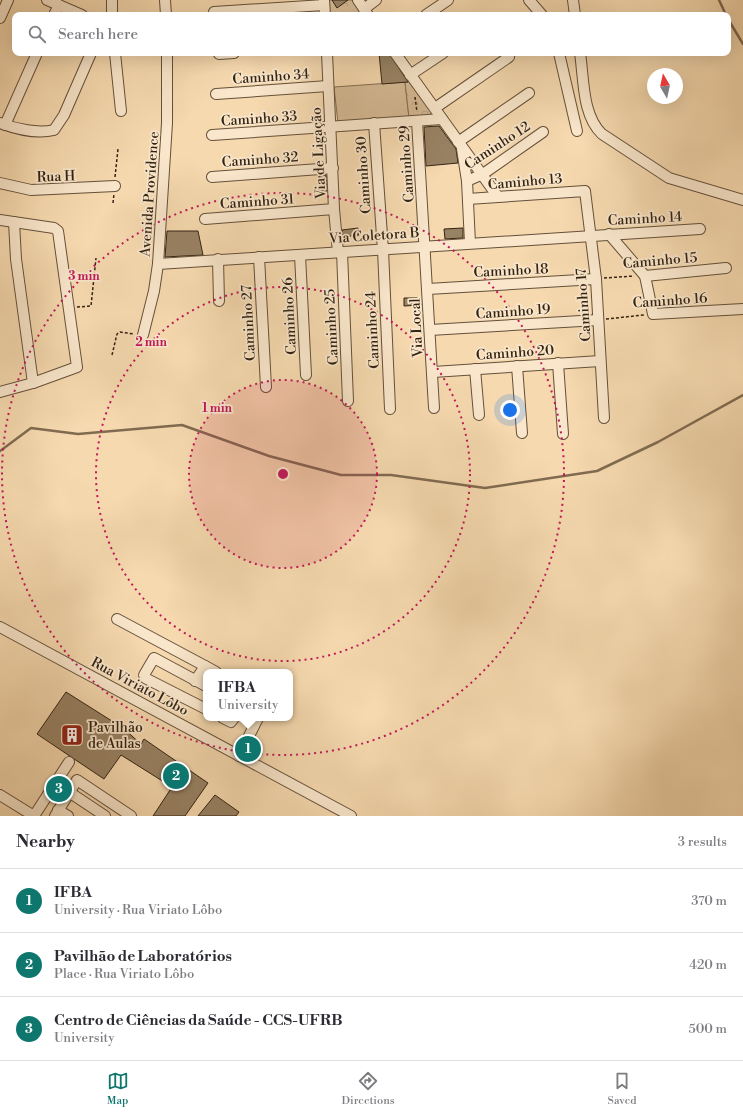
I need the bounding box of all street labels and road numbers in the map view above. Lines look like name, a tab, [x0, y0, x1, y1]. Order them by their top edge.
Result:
street label: Caminho 34	[232, 65, 310, 89]
street label: Via de Ligação	[308, 106, 330, 200]
street label: Caminho 33	[220, 107, 298, 131]
street label: Caminho 12	[461, 118, 534, 174]
street label: Caminho 29	[395, 125, 419, 203]
street label: Avenida Providence	[137, 131, 163, 258]
street label: Caminho 30	[352, 135, 376, 214]
street label: Caminho 32	[221, 148, 299, 172]
street label: Rua H	[36, 167, 77, 187]
street label: Caminho 13	[487, 170, 563, 194]
street label: Caminho 31	[219, 190, 295, 214]
street label: Caminho 14	[607, 208, 683, 230]
street label: Via Coletora B	[327, 224, 420, 248]
street label: Caminho 15	[622, 249, 698, 273]
street label: Caminho 18	[473, 260, 549, 282]
street label: Caminho 17	[572, 268, 596, 342]
street label: Caminho 26	[279, 276, 301, 355]
street label: Caminho 27	[238, 285, 260, 361]
street label: Caminho 25	[321, 288, 343, 366]
street label: Caminho 16	[632, 289, 709, 313]
street label: Caminho 24	[362, 291, 384, 369]
street label: Via Local	[406, 298, 428, 359]
street label: Caminho 19	[475, 300, 551, 324]
street label: Caminho 20	[475, 341, 555, 365]
street label: Rua Viriato Lôbo	[88, 654, 192, 720]

